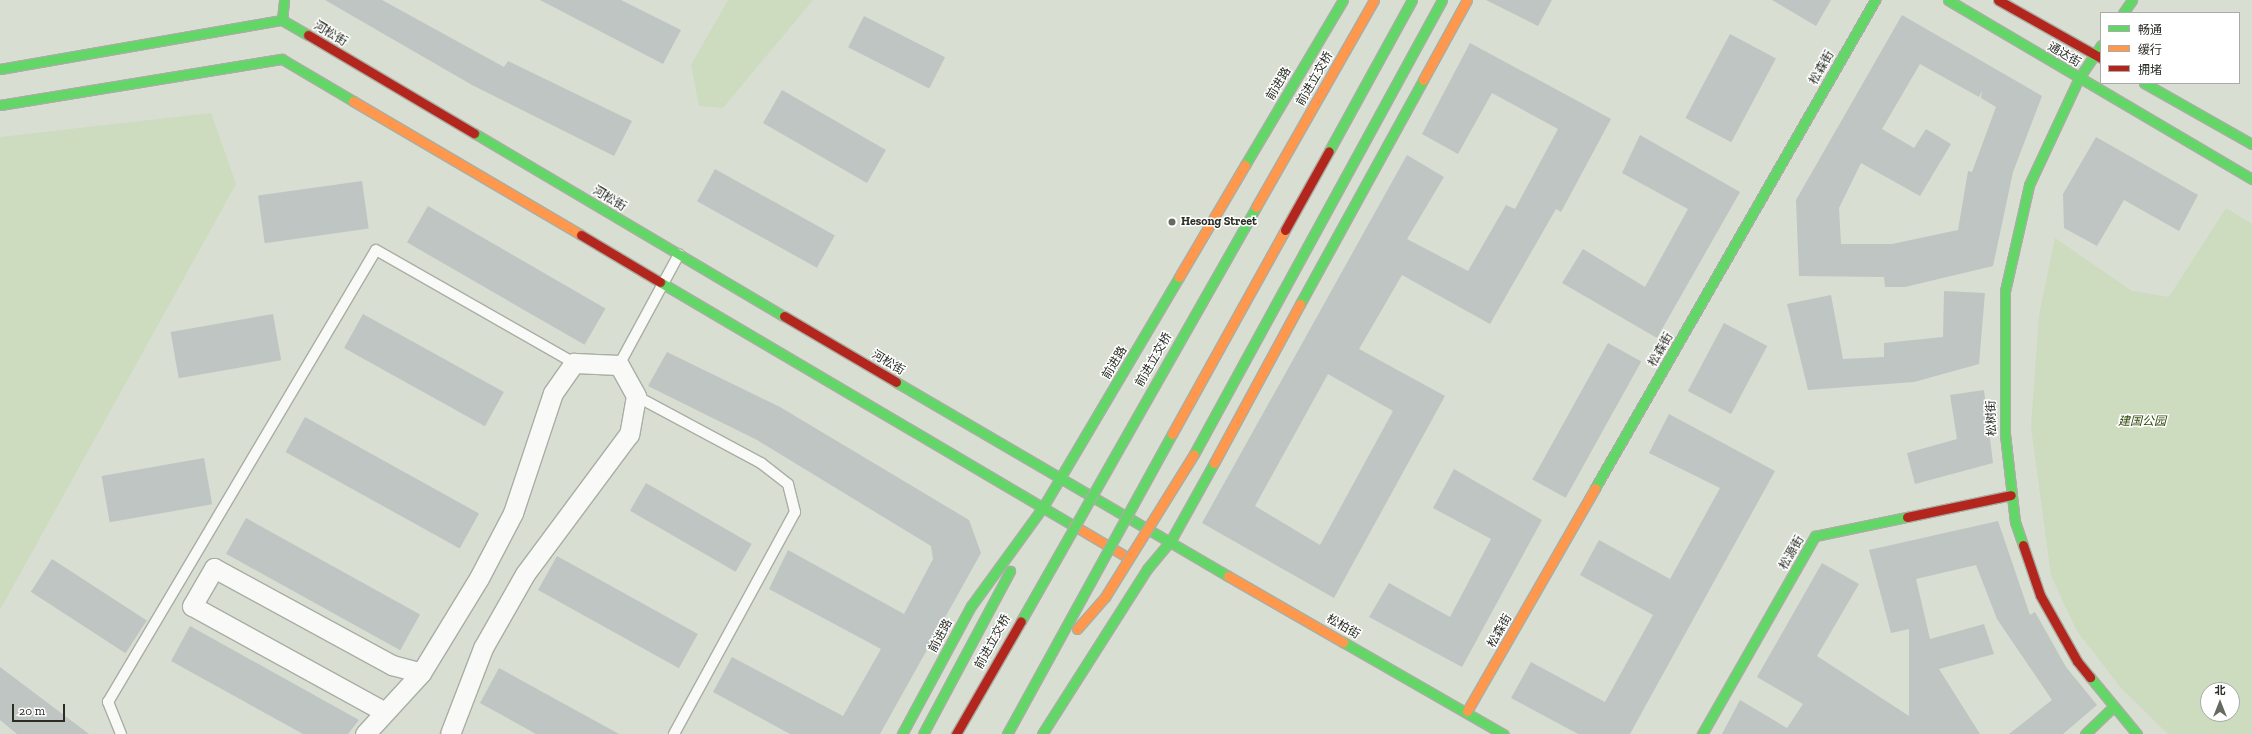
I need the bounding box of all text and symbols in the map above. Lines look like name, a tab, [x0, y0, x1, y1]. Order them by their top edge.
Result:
legend	[2100, 12, 2240, 84]
street label: 河松街	[311, 19, 349, 49]
text: 畅通	[2138, 23, 2162, 37]
street label: 通达街	[2045, 40, 2083, 70]
text: 缓行	[2138, 43, 2162, 57]
street label: 前进立交桥	[1294, 49, 1336, 109]
street label: 松森街	[1807, 49, 1837, 87]
text: 拥堵	[2138, 63, 2162, 77]
street label: 前进路	[1264, 65, 1294, 103]
street label: 河松街	[590, 184, 628, 214]
place label: Hesong Street	[1181, 215, 1257, 229]
marker: Hesong Street	[1166, 216, 1178, 228]
street label: 前进立交桥	[1133, 330, 1175, 390]
street label: 松森街	[1646, 331, 1676, 369]
street label: 前进路	[1100, 344, 1130, 382]
street label: 河松街	[869, 348, 907, 378]
street label: 松树街	[1984, 400, 2000, 436]
park label: 建国公园	[2118, 415, 2166, 429]
street label: 松源街	[1777, 534, 1807, 572]
street label: 前进立交桥	[972, 612, 1014, 672]
street label: 松柏街	[1324, 612, 1362, 642]
street label: 松森街	[1485, 612, 1515, 650]
street label: 前进路	[926, 617, 956, 655]
north arrow	[2200, 682, 2240, 722]
text: 北	[2215, 684, 2226, 697]
scale bar	[14, 696, 67, 722]
text: 20 m	[19, 704, 45, 718]

